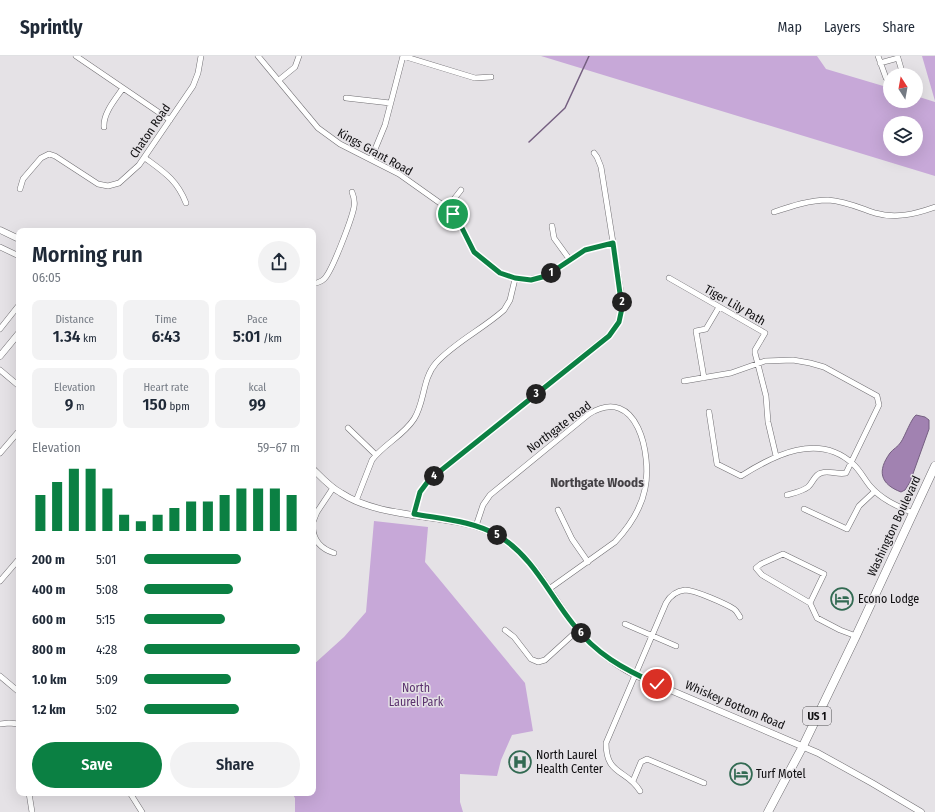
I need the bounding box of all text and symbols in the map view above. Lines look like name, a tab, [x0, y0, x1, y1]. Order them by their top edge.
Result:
text: Sprintly	[20, 16, 83, 39]
text: Map	[778, 19, 802, 36]
text: Layers	[824, 19, 860, 36]
text: Share	[882, 19, 915, 36]
north arrow	[883, 68, 923, 108]
map controls	[883, 68, 923, 156]
street label: Chaton Road	[127, 101, 173, 161]
button: layers	[883, 116, 923, 156]
street label: Kings Grant Road	[335, 126, 415, 178]
pin	[436, 197, 470, 231]
icon: arrive	[442, 203, 464, 225]
text: Morning run	[32, 241, 143, 268]
button: share	[258, 241, 300, 283]
pin: 1	[541, 263, 561, 283]
text: 1	[549, 266, 553, 279]
text: 06:05	[32, 270, 61, 285]
street label: Tiger Lily Path	[702, 282, 768, 328]
pin: 2	[612, 292, 632, 312]
text: 2	[619, 295, 625, 308]
text: Distance	[55, 313, 94, 326]
text: Time	[155, 313, 177, 326]
text: Pace	[247, 313, 268, 326]
text: 1.34	[53, 326, 80, 347]
text: 6:43	[152, 326, 180, 347]
text: 5:01	[233, 326, 261, 347]
text: km	[80, 332, 97, 345]
text: /km	[261, 332, 282, 345]
text: Elevation	[54, 381, 95, 394]
text: Heart rate	[143, 381, 189, 394]
text: kcal	[248, 381, 266, 394]
pin: 3	[526, 384, 546, 404]
text: 3	[533, 387, 539, 400]
text: 9	[65, 394, 73, 415]
text: 150	[142, 394, 167, 415]
text: 99	[249, 394, 266, 415]
street label: Northgate Road	[524, 398, 594, 456]
text: m	[73, 400, 85, 413]
text: bpm	[167, 400, 190, 413]
text: Elevation	[32, 440, 81, 455]
text: 59–67 m	[257, 440, 300, 455]
pin: 4	[424, 466, 444, 486]
text: 4	[431, 469, 437, 482]
street label: Washington Boulevard	[865, 473, 923, 579]
district label: Northgate Woods	[550, 475, 644, 490]
pin: 5	[487, 525, 507, 545]
text: 5	[494, 528, 500, 541]
text: 200 m	[32, 552, 65, 567]
text: 5:01	[96, 552, 116, 567]
text: 400 m	[32, 582, 66, 597]
text: 5:08	[96, 582, 118, 597]
hotel icon: Econo Lodge	[829, 586, 855, 612]
place label: Econo Lodge	[858, 592, 919, 606]
text: 600 m	[32, 612, 66, 627]
text: 5:15	[96, 612, 115, 627]
pin: 6	[571, 623, 591, 643]
text: 6	[578, 626, 584, 639]
text: 800 m	[32, 642, 66, 657]
text: 4:28	[96, 642, 117, 657]
pin	[640, 667, 674, 701]
text: 1.0 km	[32, 672, 67, 687]
text: 5:09	[96, 672, 118, 687]
icon: check	[646, 673, 668, 695]
street label: Whiskey Bottom Road	[683, 678, 787, 732]
park label: North Laurel Park	[389, 681, 444, 709]
text: 1.2 km	[32, 702, 66, 717]
text: 5:02	[96, 702, 117, 717]
road number: US 1	[803, 707, 831, 725]
button: Save	[32, 742, 162, 788]
button: Share	[170, 742, 300, 788]
place label: North Laurel Health Center	[536, 748, 604, 776]
hospital icon: North Laurel Health Center	[507, 749, 533, 775]
hotel icon: Turf Motel	[728, 761, 754, 787]
place label: Turf Motel	[756, 767, 806, 781]

